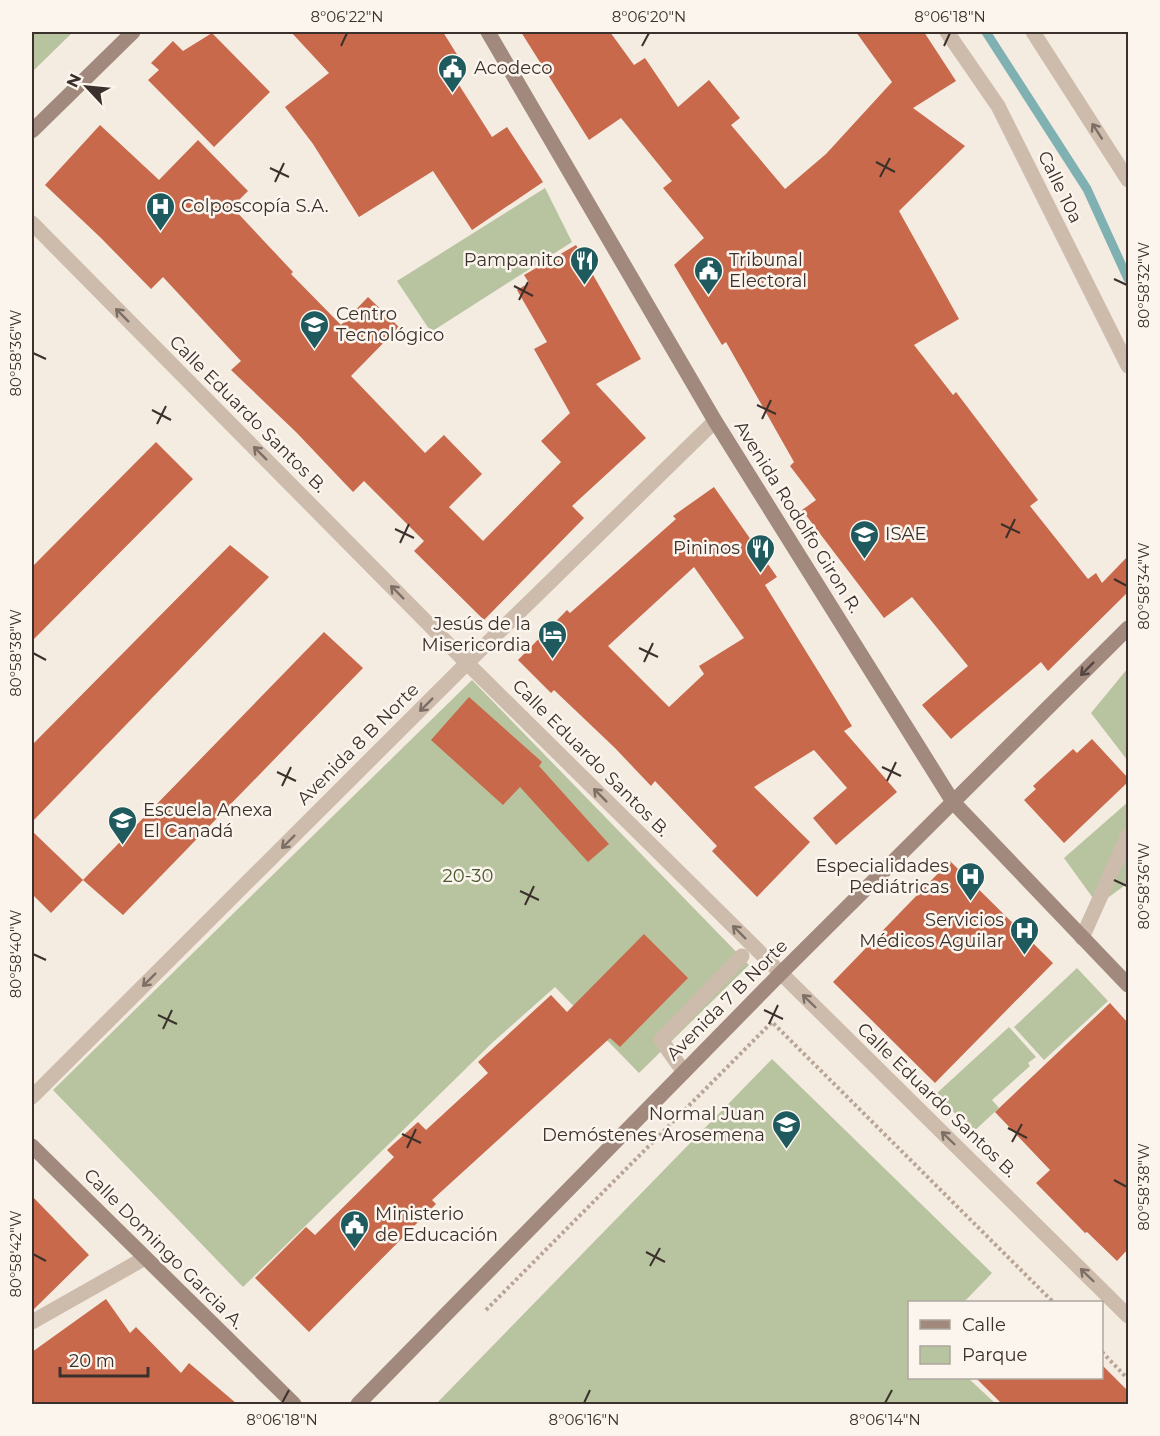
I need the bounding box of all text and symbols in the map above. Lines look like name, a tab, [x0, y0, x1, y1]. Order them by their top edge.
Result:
text: 8°06'22"N	[310, 7, 384, 26]
text: 8°06'20"N	[612, 7, 686, 26]
text: 8°06'18"N	[914, 7, 986, 26]
public building icon: Acodeco	[437, 52, 469, 94]
north arrow	[57, 57, 117, 117]
place label: Acodeco	[474, 57, 552, 79]
text: N	[63, 71, 85, 91]
one-way arrow	[1091, 123, 1103, 140]
street label: Calle 10a	[1033, 147, 1087, 227]
hospital icon: Colposcopía S.A.	[144, 190, 176, 232]
place label: Colposcopía S.A.	[181, 195, 329, 217]
text: 80°58'32"W	[1134, 241, 1153, 328]
restaurant icon: Pampanito	[569, 244, 601, 286]
place label: Pampanito	[464, 249, 564, 271]
place label: Tribunal Electoral	[729, 249, 807, 292]
public building icon: Tribunal Electoral	[692, 254, 724, 296]
place label: Centro Tecnológico	[336, 303, 444, 346]
one-way arrow	[115, 307, 130, 322]
school or university icon: Centro Tecnológico	[299, 308, 331, 350]
text: 80°58'36"W	[6, 309, 25, 397]
street label: Calle Eduardo Santos B.	[165, 331, 331, 497]
street label: Avenida Rodolfo Giron R.	[730, 417, 866, 617]
one-way arrow	[252, 446, 267, 461]
school or university icon: ISAE	[848, 518, 880, 560]
place label: ISAE	[885, 523, 926, 545]
restaurant icon: Pininos	[745, 532, 777, 574]
place label: Pininos	[673, 537, 740, 559]
text: 80°58'34"W	[1134, 542, 1153, 630]
one-way arrow	[389, 584, 404, 599]
text: 80°58'38"W	[6, 609, 25, 697]
place label: Jesús de la Misericordia	[421, 613, 531, 656]
hotel icon: Jesús de la Misericordia	[536, 618, 568, 660]
one-way arrow	[1079, 662, 1094, 677]
street label: Calle Eduardo Santos B.	[508, 675, 674, 841]
street label: Avenida 8 B Norte	[293, 678, 424, 809]
one-way arrow	[418, 697, 433, 712]
one-way arrow	[593, 788, 608, 803]
place label: Escuela Anexa El Canadá	[143, 799, 273, 842]
school or university icon: Escuela Anexa El Canadá	[106, 804, 138, 846]
one-way arrow	[280, 835, 295, 850]
text: 80°58'36"W	[1134, 842, 1153, 930]
place label: Especialidades Pediátricas	[815, 855, 949, 898]
hospital icon: Especialidades Pediátricas	[954, 860, 986, 902]
park label: 20-30	[443, 865, 493, 887]
text: 80°58'40"W	[6, 909, 25, 998]
place label: Servicios Médicos Aguilar	[859, 909, 1004, 952]
hospital icon: Servicios Médicos Aguilar	[1009, 914, 1041, 956]
one-way arrow	[731, 925, 746, 940]
street label: Avenida 7 B Norte	[662, 935, 792, 1065]
one-way arrow	[142, 972, 157, 987]
one-way arrow	[801, 994, 816, 1009]
street label: Calle Eduardo Santos B.	[853, 1018, 1021, 1182]
place label: Normal Juan Demóstenes Arosemena	[542, 1103, 765, 1146]
school or university icon: Normal Juan Demóstenes Arosemena	[770, 1108, 802, 1150]
one-way arrow	[940, 1131, 955, 1145]
text: 80°58'38"W	[1134, 1143, 1153, 1231]
street label: Calle Domingo Garcia A.	[79, 1164, 249, 1334]
place label: Ministerio de Educación	[375, 1203, 498, 1246]
public building icon: Ministerio de Educación	[338, 1208, 370, 1250]
text: 80°58'42"W	[6, 1210, 25, 1298]
one-way arrow	[1079, 1267, 1094, 1282]
legend	[908, 1301, 1103, 1379]
text: Calle	[962, 1314, 1006, 1336]
scale bar	[60, 1340, 148, 1378]
text: Parque	[962, 1344, 1028, 1366]
text: 20 m	[69, 1350, 115, 1372]
text: 8°06'18"N	[246, 1410, 318, 1429]
text: 8°06'16"N	[549, 1410, 619, 1429]
text: 8°06'14"N	[849, 1410, 921, 1429]

